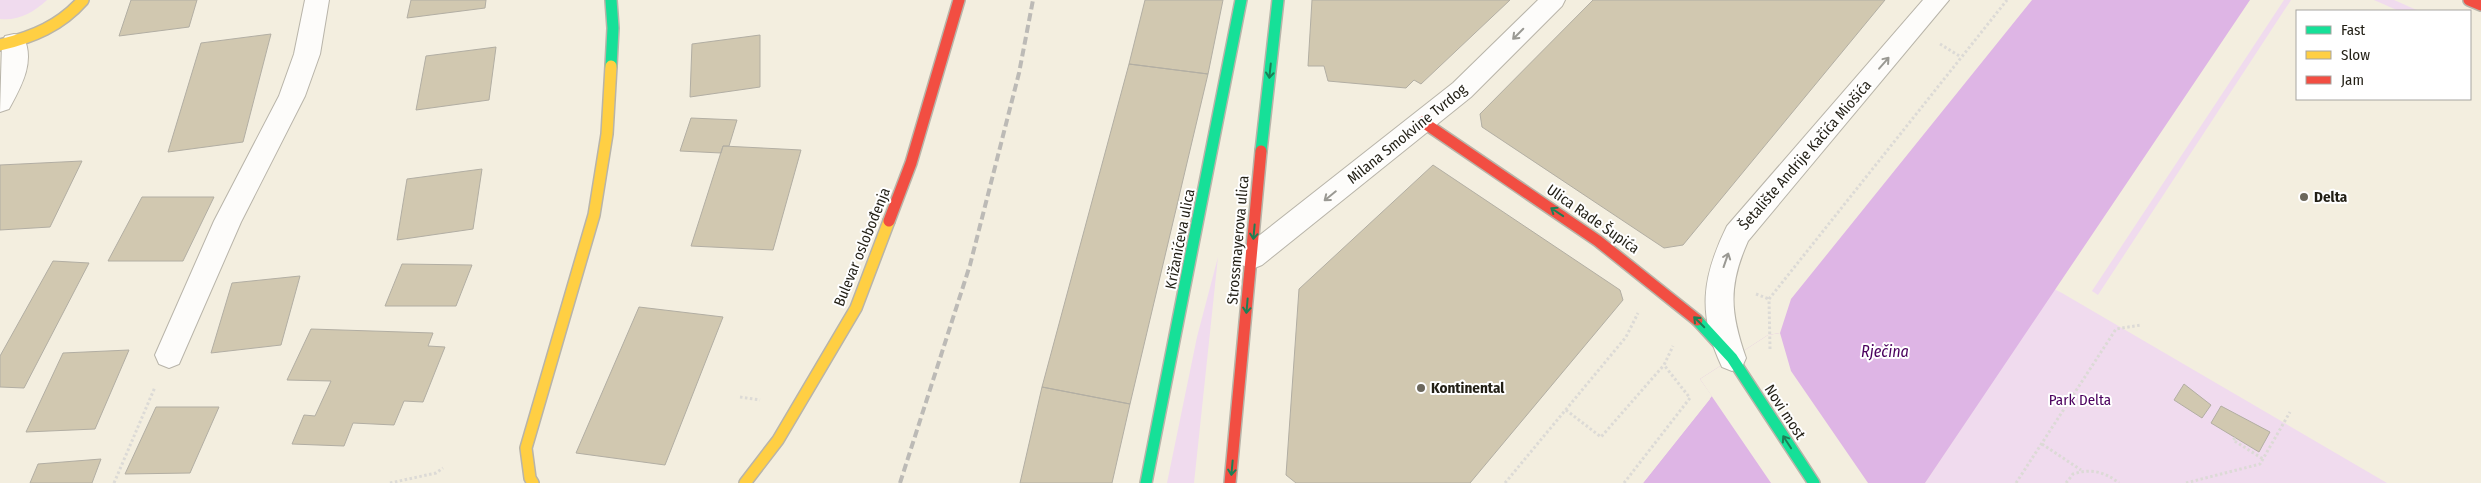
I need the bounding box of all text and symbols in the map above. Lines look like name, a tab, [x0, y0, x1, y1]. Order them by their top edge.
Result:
legend	[2296, 10, 2471, 100]
text: Fast	[2341, 21, 2365, 39]
one-way arrow	[1513, 28, 1525, 40]
text: Slow	[2341, 46, 2370, 64]
one-way arrow	[1879, 56, 1890, 69]
one-way arrow	[1265, 62, 1275, 78]
text: Jam	[2341, 71, 2364, 89]
street label: Šetalište Andrije Kačića Miošića	[1735, 76, 1875, 234]
street label: Milana Smokvine Tvrdog	[1344, 80, 1470, 188]
street label: Strossmayerova ulica	[1223, 175, 1253, 305]
street label: Ulica Rade Šupića	[1543, 180, 1643, 258]
street label: Bulevar oslobođenja	[830, 185, 894, 309]
street label: Križanićeva ulica	[1161, 187, 1199, 291]
place label: Delta	[2314, 188, 2348, 206]
one-way arrow	[1323, 190, 1336, 201]
marker: Delta	[2298, 191, 2310, 203]
one-way arrow	[1550, 207, 1564, 217]
one-way arrow	[1249, 224, 1259, 240]
one-way arrow	[1722, 253, 1731, 269]
one-way arrow	[1242, 297, 1252, 313]
one-way arrow	[1693, 317, 1705, 329]
water label: Rječina	[1861, 342, 1909, 361]
place label: Kontinental	[1431, 379, 1505, 397]
street label: Novi most	[1761, 381, 1809, 443]
marker: Kontinental	[1415, 382, 1427, 394]
park label: Park Delta	[2049, 391, 2111, 409]
one-way arrow	[1782, 436, 1792, 450]
one-way arrow	[1227, 459, 1236, 475]

